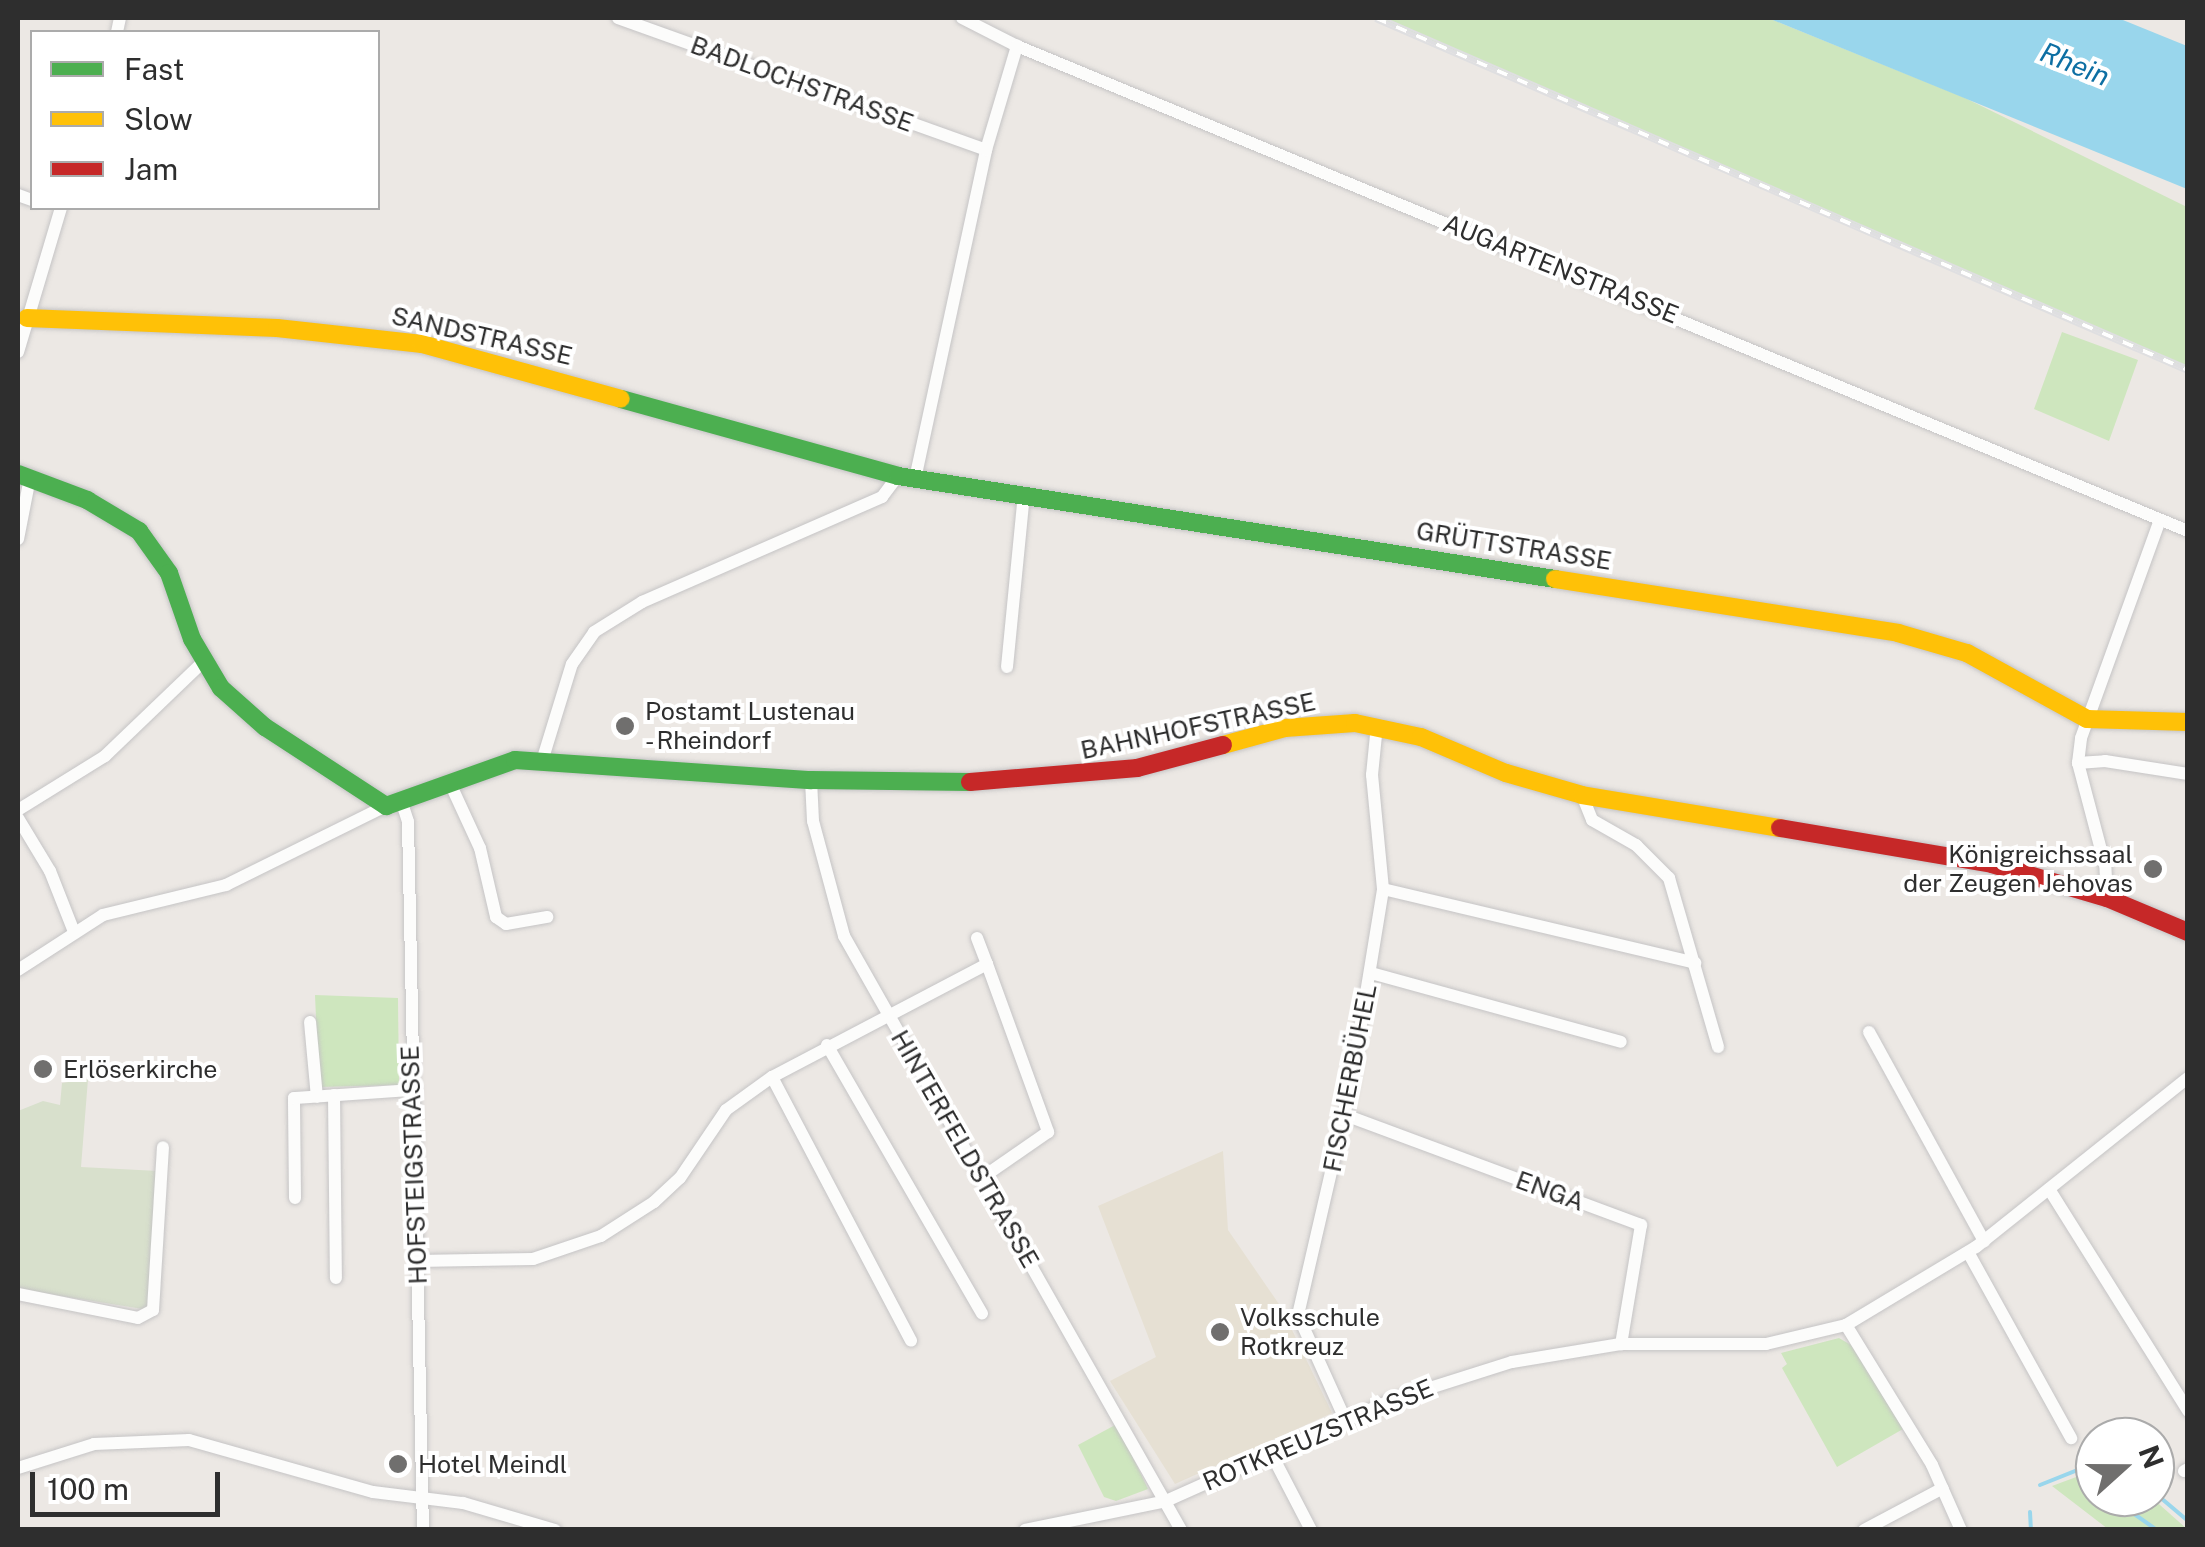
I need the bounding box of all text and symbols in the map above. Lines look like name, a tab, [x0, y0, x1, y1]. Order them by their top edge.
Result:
legend	[30, 30, 380, 210]
street label: BADLOCHSTRASSE	[686, 30, 918, 138]
water label: Rhein	[2035, 35, 2115, 93]
text: Fast	[124, 51, 184, 87]
text: Slow	[124, 101, 193, 137]
text: Jam	[124, 151, 178, 187]
street label: AUGARTENSTRASSE	[1439, 208, 1683, 330]
street label: SANDSTRASSE	[389, 301, 575, 371]
street label: GRÜTTSTRASSE	[1414, 516, 1614, 576]
street label: BAHNHOFSTRASSE	[1078, 686, 1318, 766]
place label: Postamt Lustenau - Rheindorf	[645, 697, 855, 756]
marker: Postamt Lustenau - Rheindorf	[614, 715, 636, 737]
place label: Königreichssaal der Zeugen Jehovas	[1903, 840, 2133, 899]
marker: Königreichssaal der Zeugen Jehovas	[2142, 858, 2164, 880]
street label: FISCHERBÜHEL	[1317, 981, 1383, 1175]
street label: HINTERFELDSTRASSE	[885, 1025, 1045, 1273]
street label: HOFSTEIGSTRASSE	[395, 1045, 433, 1285]
place label: Erlöserkirche	[63, 1054, 218, 1084]
marker: Erlöserkirche	[32, 1058, 54, 1080]
street label: ENGA	[1512, 1165, 1588, 1217]
place label: Volksschule Rotkreuz	[1240, 1303, 1380, 1362]
marker: Volksschule Rotkreuz	[1209, 1321, 1231, 1343]
street label: ROTKREUZSTRASSE	[1198, 1373, 1438, 1497]
north arrow	[2075, 1417, 2175, 1517]
text: N	[2132, 1441, 2171, 1473]
place label: Hotel Meindl	[418, 1449, 567, 1479]
scale bar	[35, 1452, 225, 1514]
marker: Hotel Meindl	[387, 1453, 409, 1475]
text: 100 m	[47, 1471, 129, 1507]

